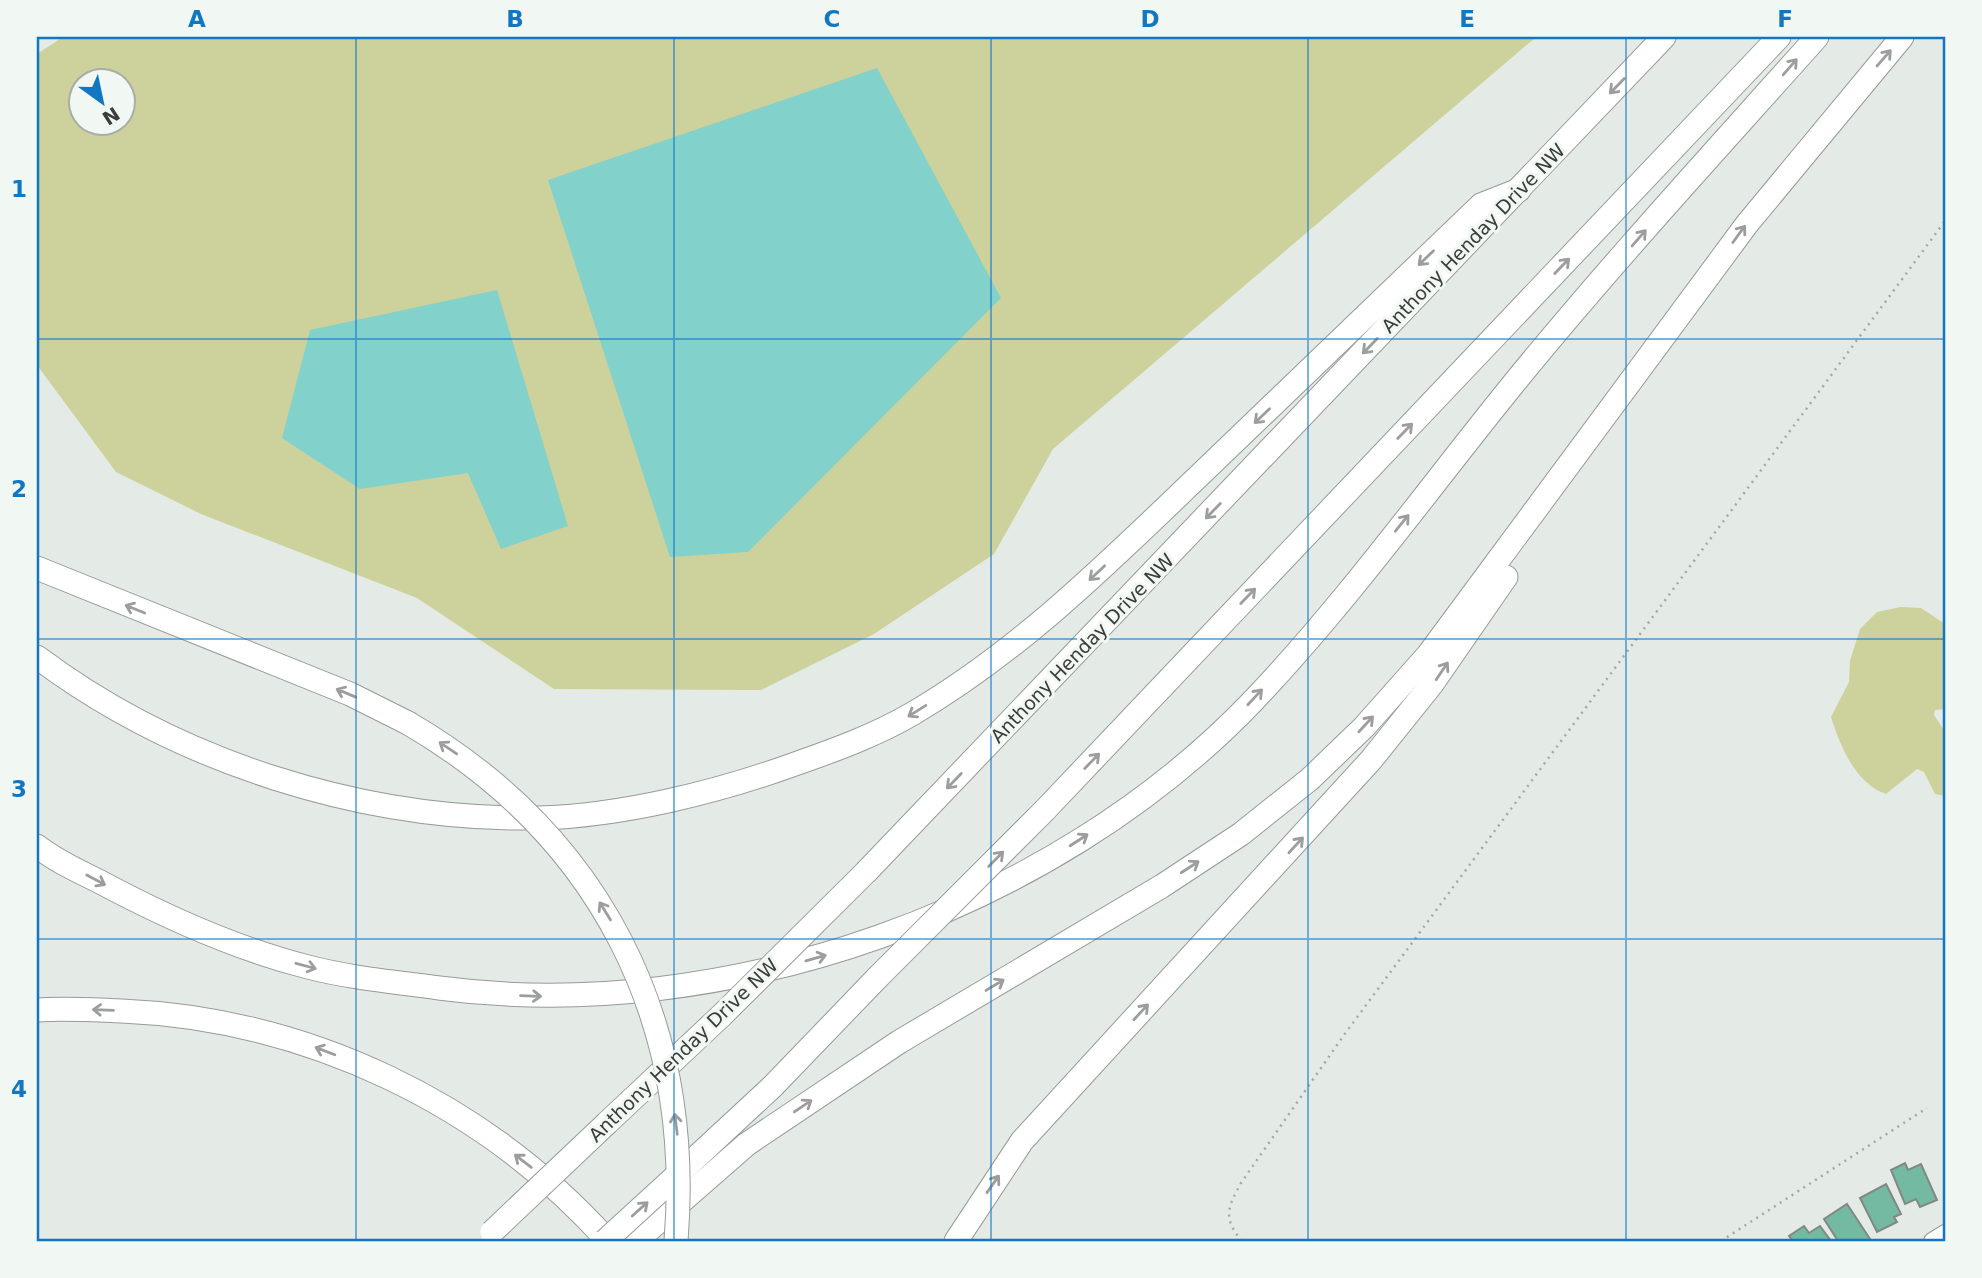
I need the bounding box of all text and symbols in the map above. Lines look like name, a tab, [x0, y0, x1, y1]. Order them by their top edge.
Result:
text: A	[188, 6, 206, 32]
text: B	[506, 6, 524, 32]
text: C	[824, 6, 840, 32]
text: D	[1140, 6, 1160, 32]
text: E	[1459, 6, 1475, 32]
text: F	[1777, 6, 1793, 32]
one-way arrow	[1876, 49, 1892, 67]
one-way arrow	[1781, 59, 1797, 77]
north arrow	[66, 66, 136, 136]
one-way arrow	[1609, 77, 1626, 94]
text: N	[99, 103, 124, 130]
street label: Anthony Henday Drive NW	[1377, 139, 1569, 337]
text: 1	[11, 176, 27, 202]
one-way arrow	[1732, 225, 1747, 244]
one-way arrow	[1631, 229, 1647, 247]
one-way arrow	[1418, 250, 1435, 267]
one-way arrow	[1553, 258, 1570, 275]
one-way arrow	[1362, 337, 1379, 354]
one-way arrow	[1254, 407, 1271, 424]
one-way arrow	[1397, 422, 1413, 440]
text: 2	[11, 476, 27, 502]
one-way arrow	[1205, 502, 1222, 519]
one-way arrow	[1394, 515, 1409, 533]
street label: Anthony Henday Drive NW	[986, 549, 1178, 747]
one-way arrow	[1088, 565, 1106, 581]
one-way arrow	[1240, 588, 1257, 605]
one-way arrow	[125, 601, 146, 614]
one-way arrow	[1435, 662, 1449, 681]
one-way arrow	[336, 685, 358, 698]
one-way arrow	[1247, 689, 1264, 706]
one-way arrow	[907, 704, 927, 718]
one-way arrow	[1358, 715, 1374, 733]
one-way arrow	[439, 741, 459, 755]
one-way arrow	[1083, 753, 1100, 770]
one-way arrow	[946, 772, 963, 789]
text: 3	[11, 776, 27, 802]
one-way arrow	[1068, 832, 1088, 846]
one-way arrow	[1288, 836, 1304, 854]
one-way arrow	[987, 851, 1004, 868]
one-way arrow	[1180, 860, 1200, 874]
one-way arrow	[85, 874, 106, 887]
one-way arrow	[597, 901, 611, 921]
one-way arrow	[805, 950, 827, 963]
street label: Anthony Henday Drive NW	[584, 954, 782, 1146]
one-way arrow	[294, 960, 317, 973]
one-way arrow	[985, 977, 1005, 991]
one-way arrow	[519, 990, 542, 1003]
one-way arrow	[1133, 1003, 1149, 1021]
one-way arrow	[92, 1004, 115, 1017]
one-way arrow	[315, 1044, 337, 1056]
text: 4	[11, 1076, 27, 1102]
one-way arrow	[793, 1099, 812, 1113]
one-way arrow	[669, 1114, 682, 1136]
one-way arrow	[515, 1153, 533, 1168]
one-way arrow	[986, 1174, 1000, 1194]
one-way arrow	[631, 1201, 648, 1218]

